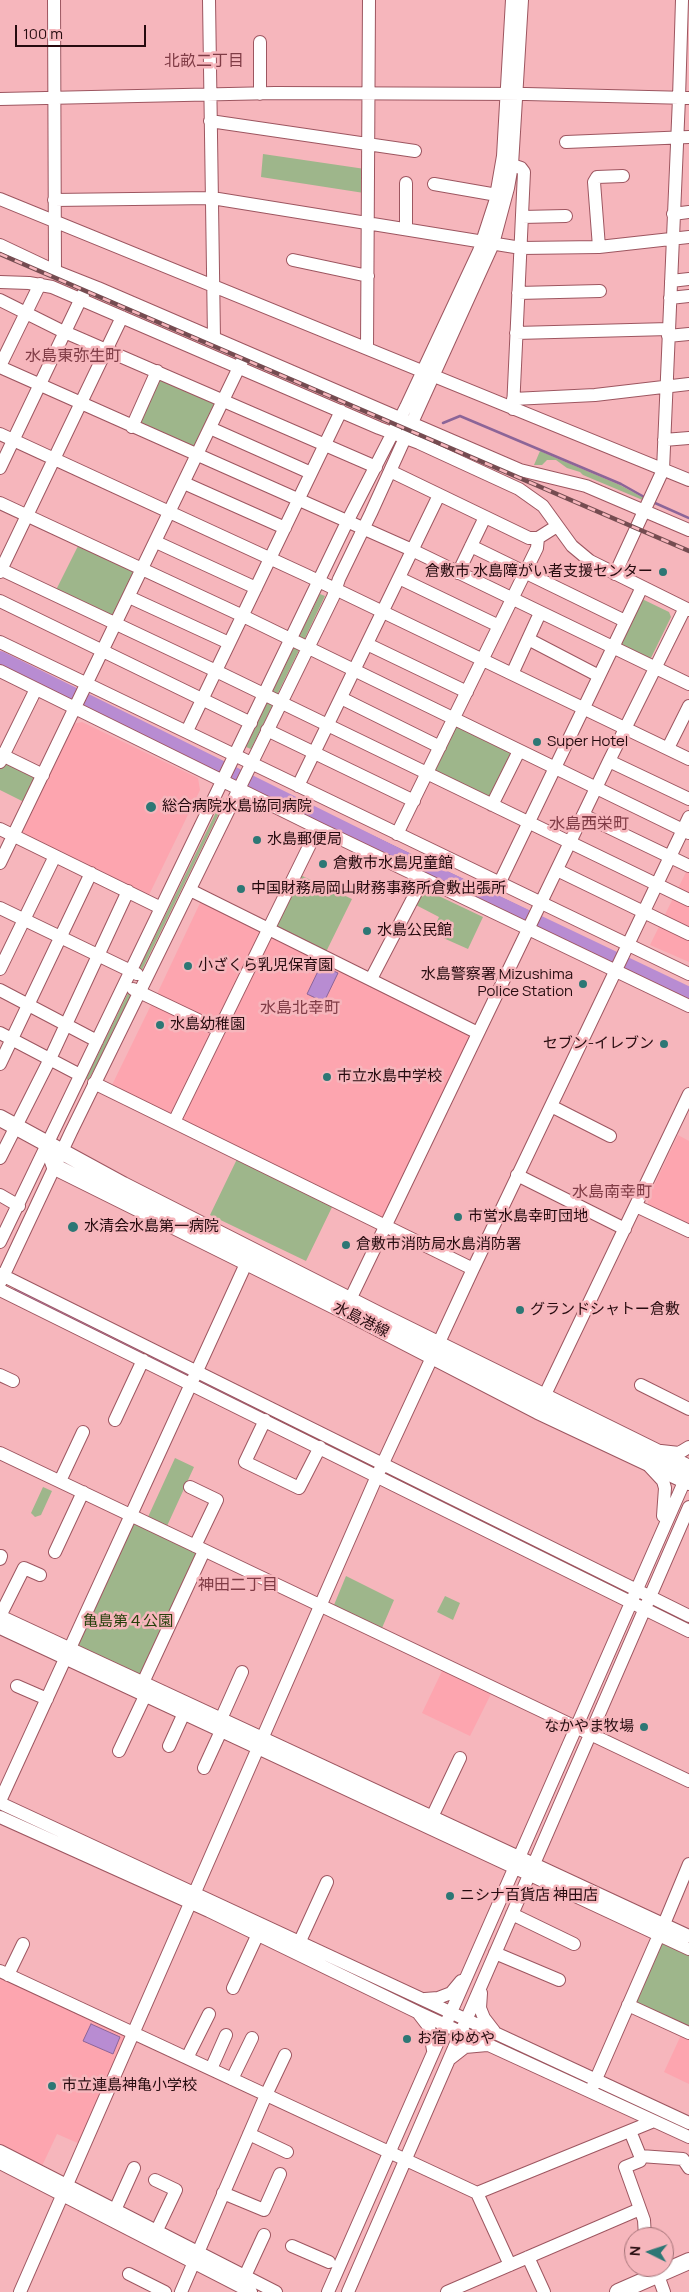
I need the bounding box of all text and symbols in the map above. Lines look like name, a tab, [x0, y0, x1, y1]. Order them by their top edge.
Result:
scale bar	[18, 15, 149, 47]
text: 100 m	[23, 23, 63, 44]
district label: 北畝二丁目	[164, 52, 244, 72]
district label: 水島東弥生町	[25, 347, 121, 367]
place label: 倉敷市 水島障がい者支援センター	[425, 563, 653, 581]
marker: 倉敷市 水島障がい者支援センター	[657, 566, 669, 578]
place label: Super Hotel	[547, 733, 628, 751]
marker: Super Hotel	[531, 736, 543, 748]
place label: 総合病院水島協同病院	[162, 798, 312, 816]
marker: 総合病院水島協同病院	[144, 800, 158, 814]
district label: 水島西栄町	[549, 815, 629, 835]
place label: 水島郵便局	[267, 831, 342, 849]
marker: 水島郵便局	[251, 834, 263, 846]
place label: 倉敷市水島児童館	[333, 855, 453, 873]
marker: 倉敷市水島児童館	[317, 858, 329, 870]
place label: 中国財務局岡山財務事務所倉敷出張所	[251, 880, 506, 898]
marker: 中国財務局岡山財務事務所倉敷出張所	[235, 883, 247, 895]
place label: 水島公民館	[377, 922, 452, 940]
marker: 水島公民館	[361, 925, 373, 937]
place label: 小ざくら乳児保育園	[198, 957, 333, 975]
marker: 小ざくら乳児保育園	[182, 960, 194, 972]
place label: 水島警察署 Mizushima Police Station	[421, 966, 573, 1001]
marker: 水島警察署 Mizushima Police Station	[577, 978, 589, 990]
district label: 水島北幸町	[260, 999, 340, 1019]
place label: 水島幼稚園	[170, 1016, 245, 1034]
marker: 水島幼稚園	[154, 1019, 166, 1031]
place label: セブン-イレブン	[543, 1035, 654, 1053]
marker: セブン-イレブン	[658, 1038, 670, 1050]
place label: 市立水島中学校	[337, 1068, 442, 1086]
marker: 市立水島中学校	[321, 1071, 333, 1083]
district label: 水島南幸町	[572, 1183, 652, 1203]
place label: 市営水島幸町団地	[468, 1208, 588, 1226]
marker: 市営水島幸町団地	[452, 1211, 464, 1223]
place label: 水清会水島第一病院	[84, 1218, 219, 1236]
marker: 水清会水島第一病院	[66, 1220, 80, 1234]
place label: 倉敷市消防局水島消防署	[356, 1236, 521, 1254]
marker: 倉敷市消防局水島消防署	[340, 1239, 352, 1251]
street label: 水島港線	[330, 1298, 392, 1342]
place label: グランドシャトー倉敷	[530, 1301, 680, 1319]
marker: グランドシャトー倉敷	[514, 1304, 526, 1316]
district label: 神田二丁目	[198, 1576, 278, 1596]
park label: 亀島第４公園	[83, 1613, 173, 1631]
place label: なかやま牧場	[544, 1718, 634, 1736]
marker: なかやま牧場	[638, 1721, 650, 1733]
place label: ニシナ百貨店 神田店	[460, 1887, 598, 1905]
marker: ニシナ百貨店 神田店	[444, 1890, 456, 1902]
place label: お宿 ゆめや	[417, 2030, 495, 2048]
marker: お宿 ゆめや	[401, 2033, 413, 2045]
place label: 市立連島神亀小学校	[62, 2077, 197, 2095]
marker: 市立連島神亀小学校	[46, 2080, 58, 2092]
north arrow	[624, 2227, 674, 2277]
text: N	[625, 2245, 644, 2257]

